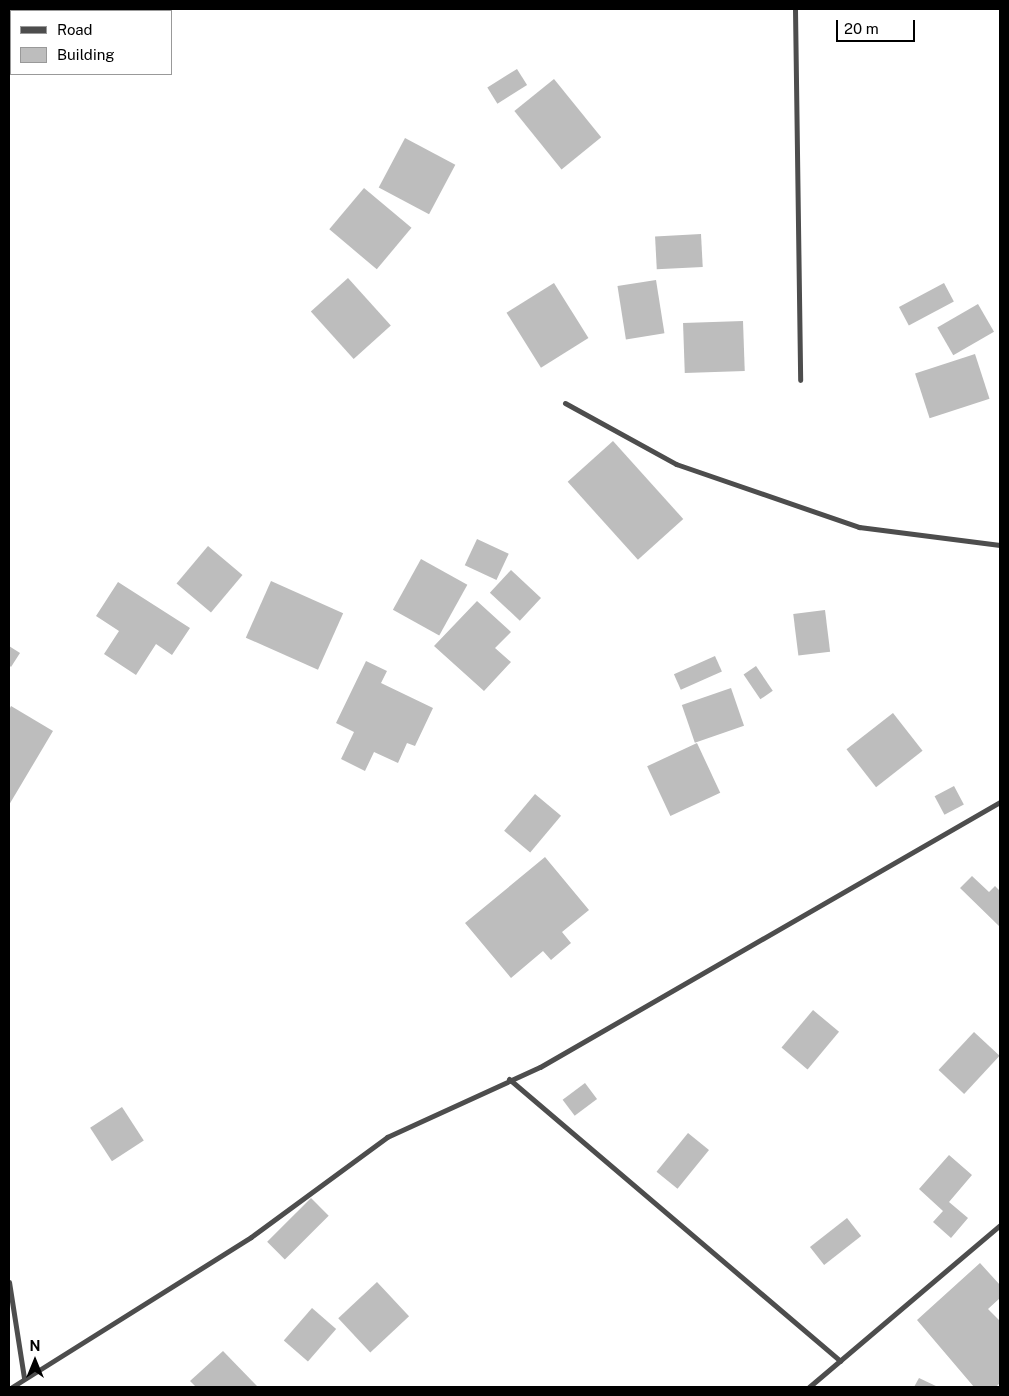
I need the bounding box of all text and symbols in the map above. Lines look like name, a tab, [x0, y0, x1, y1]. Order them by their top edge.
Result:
legend	[10, 10, 172, 75]
scale bar	[839, 10, 918, 42]
text: 20 m	[844, 20, 879, 37]
text: Road	[57, 21, 93, 38]
text: Building	[57, 46, 115, 63]
north arrow	[10, 1336, 60, 1386]
text: N	[30, 1338, 40, 1354]

